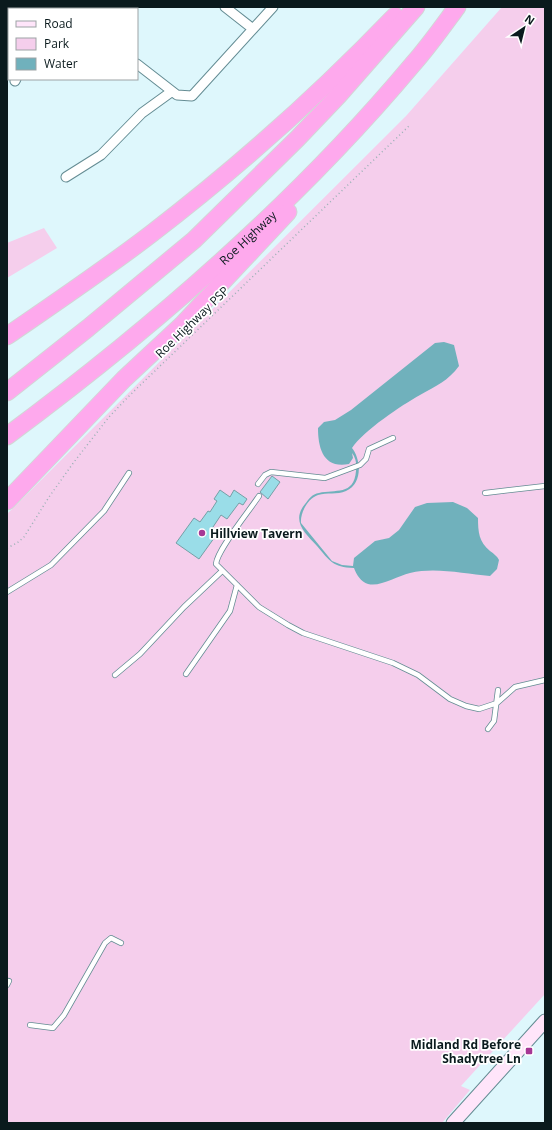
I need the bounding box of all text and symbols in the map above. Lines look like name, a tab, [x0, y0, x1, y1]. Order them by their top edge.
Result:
legend	[8, 8, 138, 80]
north arrow	[504, 8, 544, 48]
text: N	[522, 11, 538, 28]
text: Road	[44, 15, 73, 32]
text: Park	[44, 35, 70, 52]
text: Water	[44, 55, 78, 72]
street label: Roe Highway	[215, 206, 280, 268]
street label: Roe Highway PSP	[151, 282, 233, 362]
place label: Hillview Tavern	[210, 525, 303, 542]
marker: Hillview Tavern	[197, 528, 207, 538]
place label: Midland Rd Before Shadytree Ln	[411, 1036, 521, 1067]
marker: Midland Rd Before Shadytree Ln	[524, 1046, 534, 1056]

